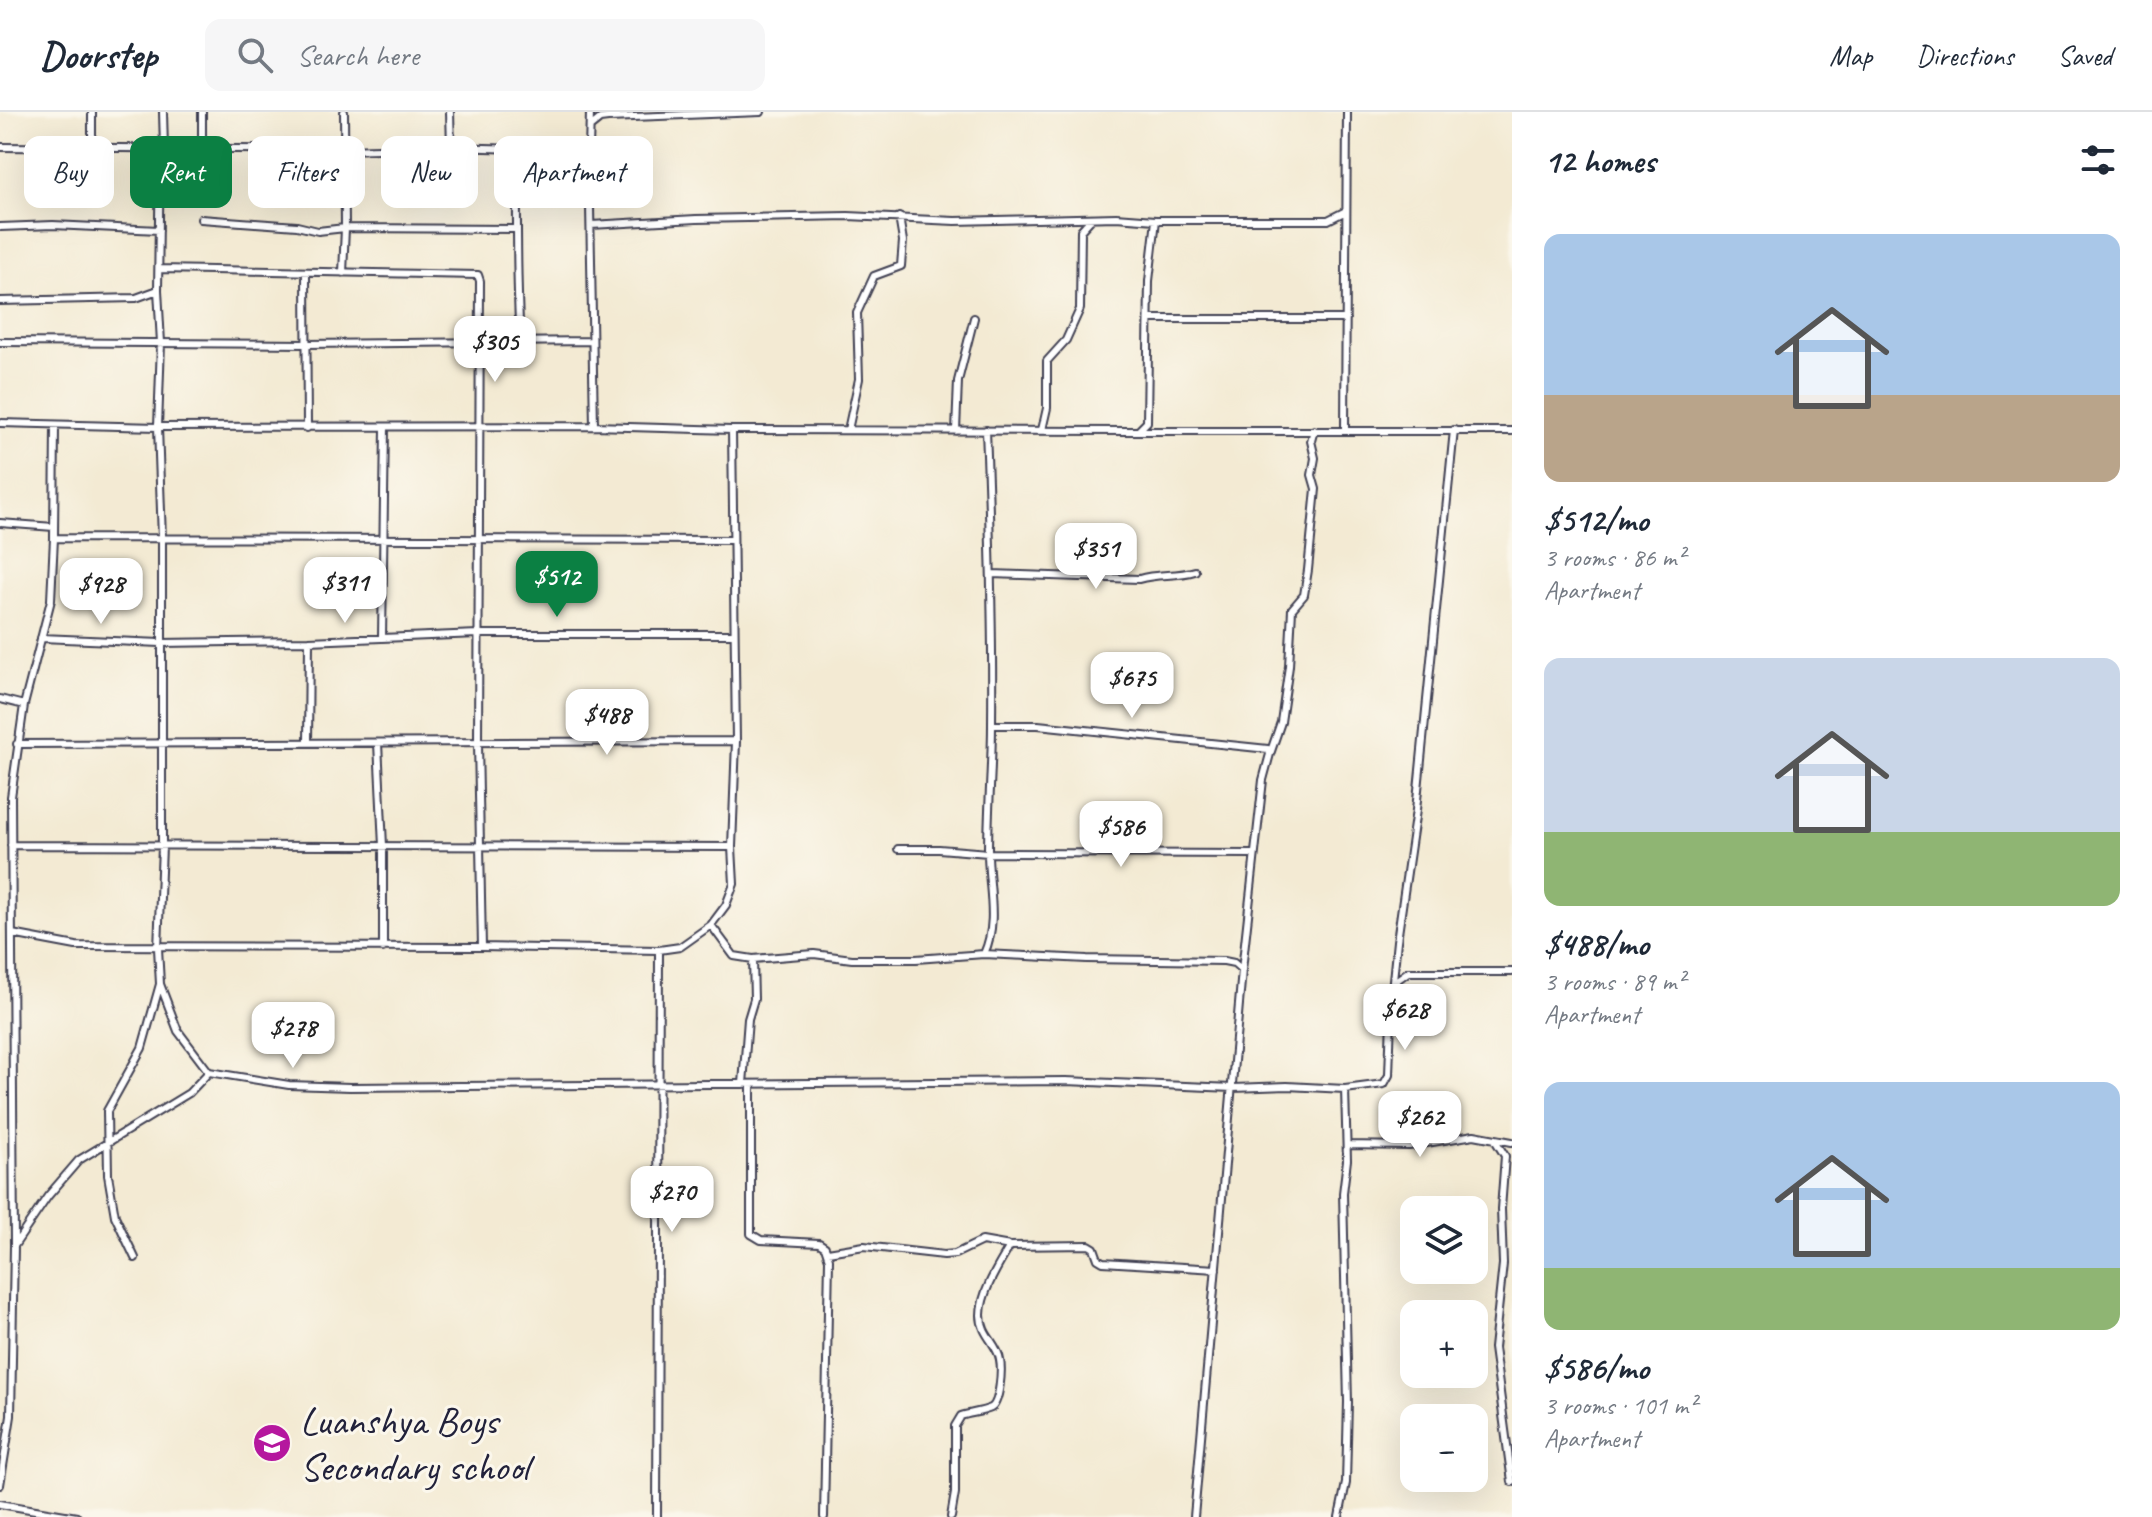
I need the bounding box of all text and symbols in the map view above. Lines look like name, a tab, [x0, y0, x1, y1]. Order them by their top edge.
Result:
search box	[205, 19, 765, 91]
text: Doorstep	[40, 32, 157, 79]
icon: search	[233, 33, 277, 77]
text: Search here	[297, 36, 419, 74]
text: Map	[1829, 38, 1872, 73]
text: Directions	[1916, 38, 2014, 73]
text: Saved	[2058, 38, 2112, 73]
chip: Buy	[24, 136, 114, 208]
chip: Rent	[130, 136, 232, 208]
chip: Filters	[248, 136, 365, 208]
chip: New	[381, 136, 478, 208]
chip: Apartment	[494, 136, 653, 208]
icon: filters	[2076, 138, 2120, 182]
text: 12 homes	[1544, 139, 1655, 182]
icon: home	[1760, 286, 1904, 430]
pin: $305	[448, 316, 542, 384]
text: $305	[472, 325, 518, 358]
text: $512/mo	[1544, 498, 1648, 541]
pin: $351	[1049, 523, 1143, 591]
text: $351	[1073, 532, 1119, 565]
text: 3 rooms · 86 m²	[1544, 541, 1685, 574]
pin: $512	[510, 551, 604, 619]
pin: $311	[298, 557, 392, 625]
pin: $928	[54, 558, 148, 626]
text: $512	[534, 560, 580, 593]
text: $311	[322, 566, 368, 599]
text: $928	[78, 567, 124, 600]
text: Apartment	[1544, 574, 1640, 607]
pin: $675	[1085, 652, 1179, 720]
text: $675	[1109, 661, 1155, 694]
pin: $488	[560, 689, 654, 757]
text: $488	[584, 698, 630, 731]
icon: home	[1760, 710, 1904, 854]
pin: $586	[1074, 801, 1168, 869]
text: $586	[1098, 810, 1144, 843]
text: $488/mo	[1544, 922, 1649, 965]
text: 3 rooms · 89 m²	[1544, 965, 1685, 998]
pin: $628	[1358, 984, 1452, 1052]
text: $628	[1381, 993, 1429, 1026]
text: Apartment	[1544, 998, 1640, 1031]
pin: $278	[246, 1002, 340, 1070]
text: $278	[270, 1011, 316, 1044]
pin: $262	[1373, 1091, 1467, 1159]
text: $262	[1396, 1100, 1444, 1133]
icon: home	[1760, 1134, 1904, 1278]
pin: $270	[625, 1166, 719, 1234]
text: $270	[649, 1175, 695, 1208]
map controls	[1400, 1196, 1488, 1492]
button: layers	[1400, 1196, 1488, 1284]
button: +	[1400, 1300, 1488, 1388]
text: $586/mo	[1544, 1346, 1649, 1389]
text: 3 rooms · 101 m²	[1544, 1389, 1696, 1422]
place label: Luanshya Boys Secondary school	[300, 1396, 535, 1492]
button: −	[1400, 1404, 1488, 1492]
school or university icon: Luanshya Boys Secondary school	[251, 1422, 293, 1464]
text: Apartment	[1544, 1422, 1640, 1455]

